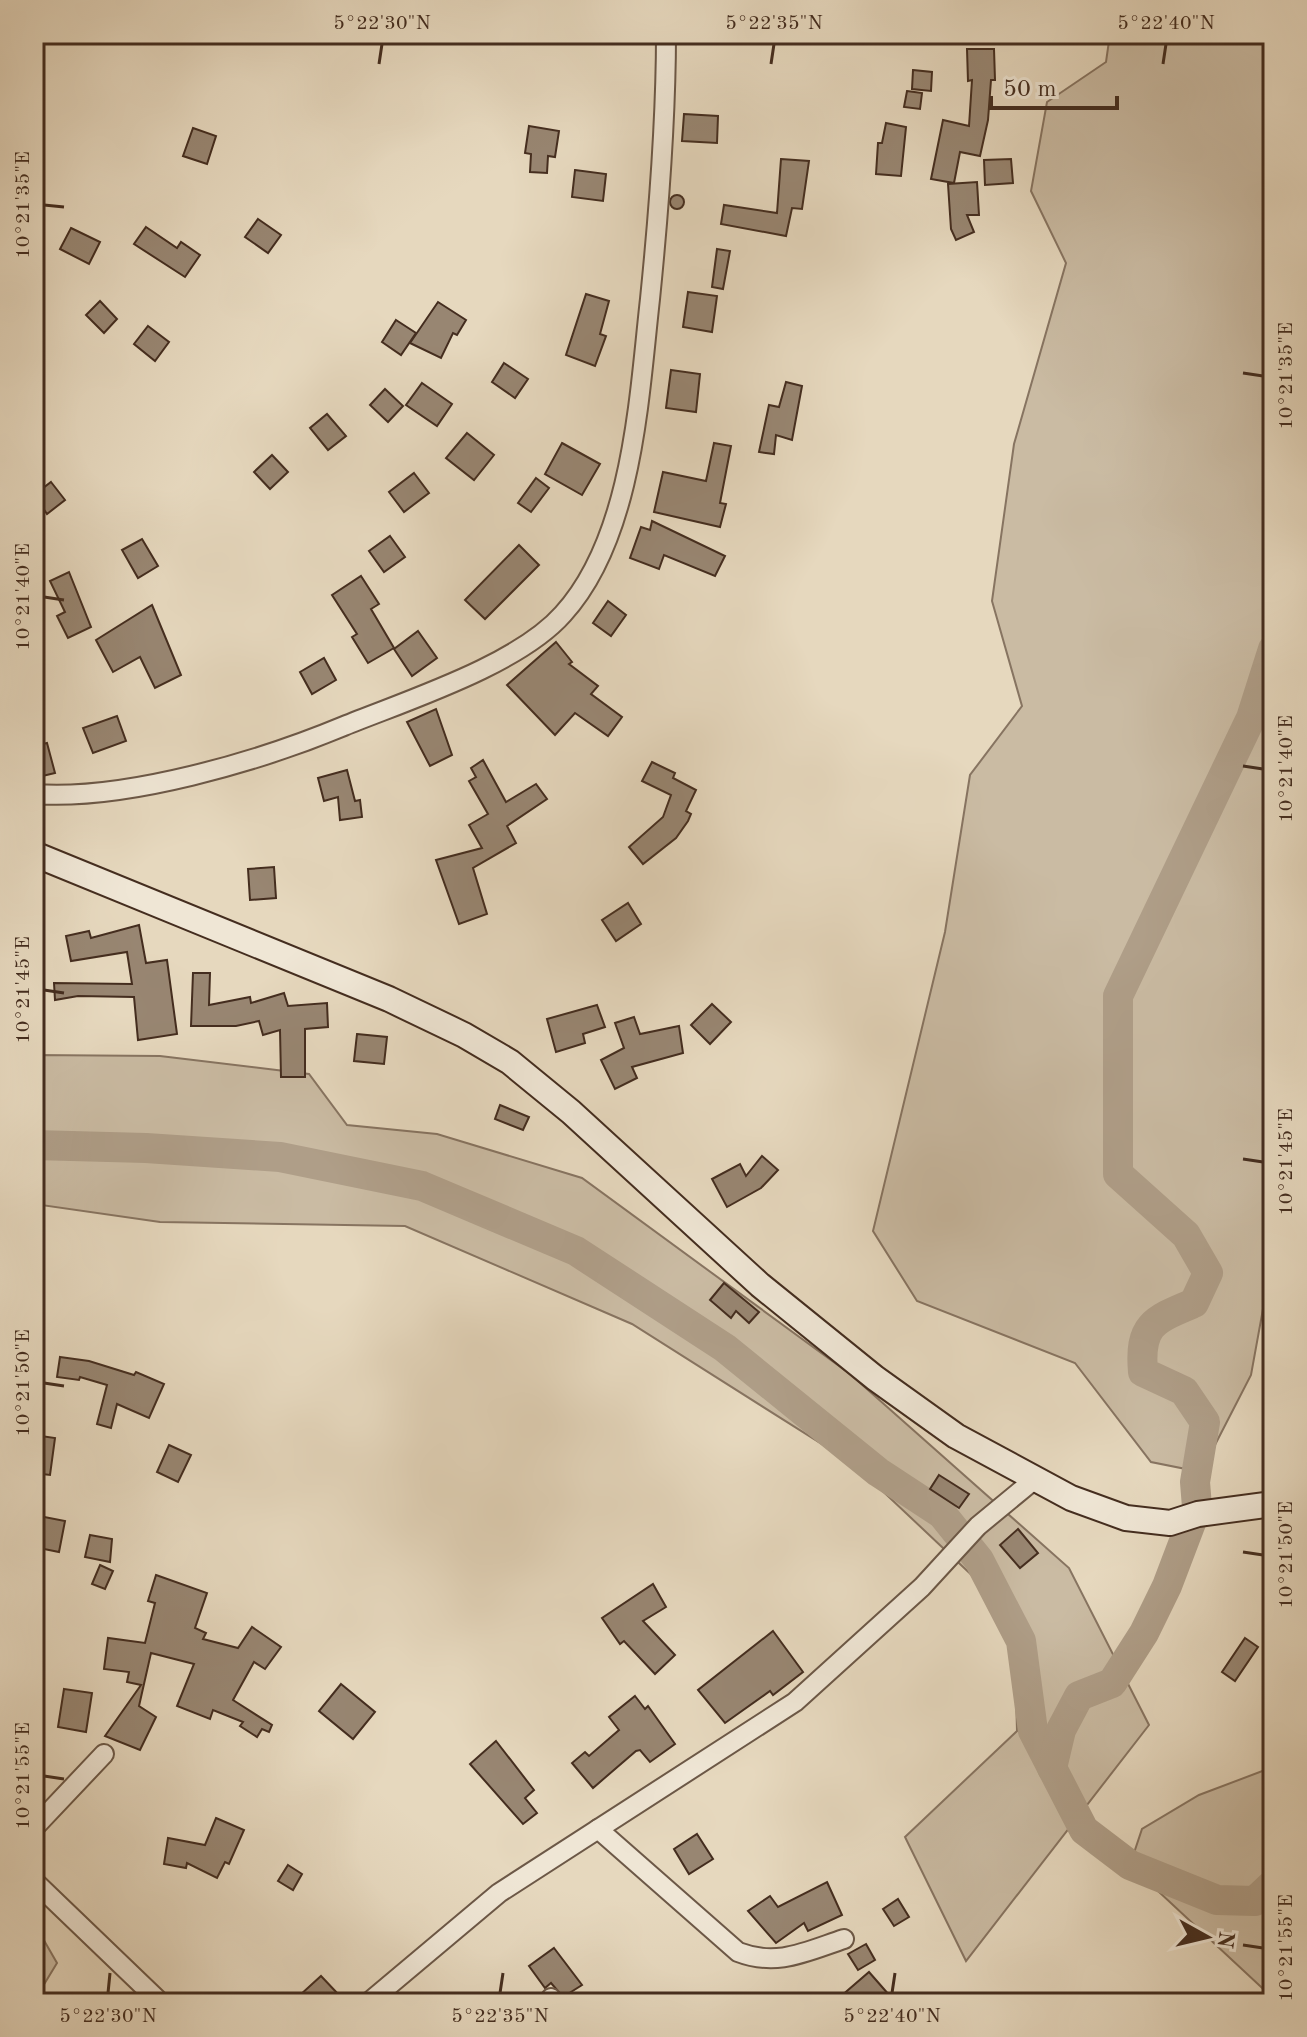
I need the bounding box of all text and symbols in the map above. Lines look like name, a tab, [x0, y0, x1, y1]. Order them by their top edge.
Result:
text: 5°22'30"N	[333, 14, 431, 34]
text: 5°22'35"N	[725, 14, 823, 34]
text: 5°22'40"N	[1117, 14, 1215, 34]
scale bar	[991, 60, 1117, 110]
text: 50 m	[1003, 78, 1057, 102]
text: 10°21'35"E	[14, 151, 34, 259]
text: 10°21'35"E	[1277, 322, 1297, 430]
text: 10°21'40"E	[14, 543, 34, 651]
text: 10°21'40"E	[1277, 715, 1297, 823]
text: 10°21'45"E	[14, 936, 34, 1044]
text: 10°21'45"E	[1277, 1108, 1297, 1216]
text: 10°21'50"E	[14, 1329, 34, 1437]
text: 10°21'50"E	[1277, 1501, 1297, 1609]
text: 10°21'55"E	[14, 1722, 34, 1830]
text: 10°21'55"E	[1277, 1894, 1297, 2002]
north arrow	[1167, 1897, 1247, 1977]
text: N	[1213, 1930, 1237, 1950]
text: 5°22'30"N	[59, 2007, 157, 2027]
text: 5°22'35"N	[451, 2007, 549, 2027]
text: 5°22'40"N	[843, 2007, 941, 2027]

